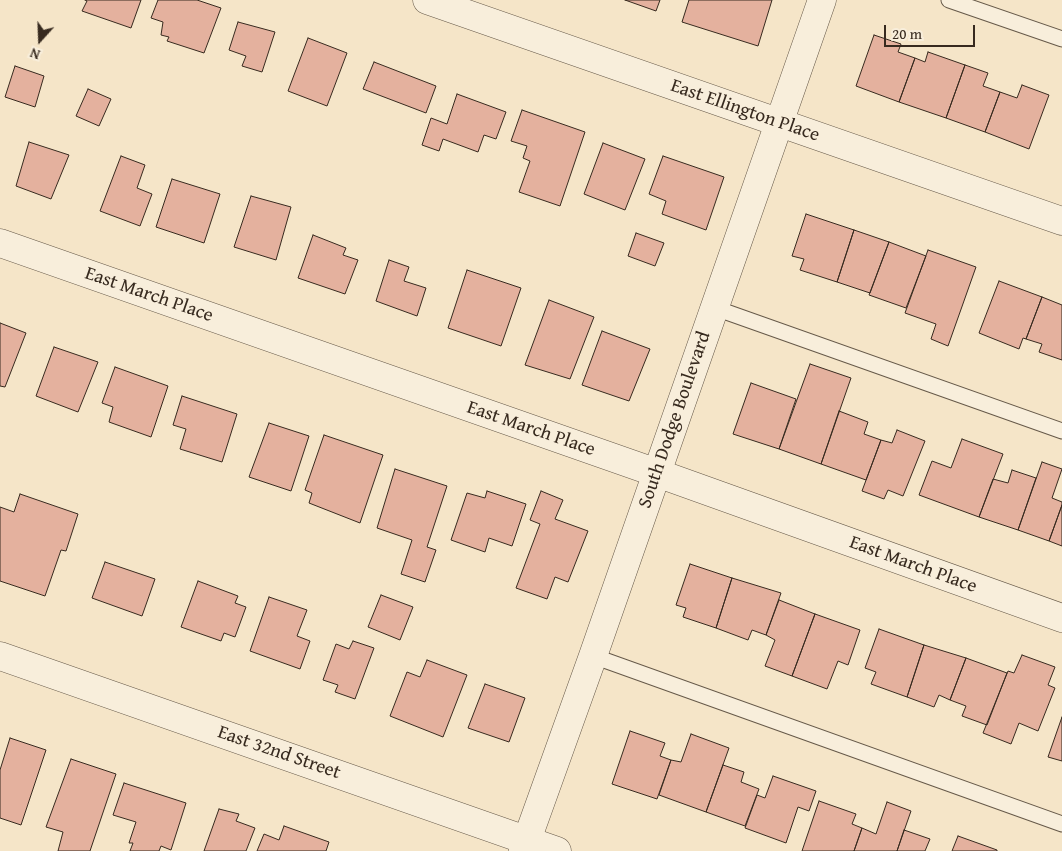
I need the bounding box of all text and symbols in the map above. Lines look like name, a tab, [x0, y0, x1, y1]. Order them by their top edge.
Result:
north arrow	[15, 15, 65, 65]
scale bar	[887, 15, 978, 47]
text: 20 m	[892, 23, 922, 44]
text: N	[27, 43, 43, 65]
street label: East Ellington Place	[668, 75, 822, 147]
street label: East March Place	[82, 262, 216, 328]
street label: South Dodge Boulevard	[634, 329, 716, 511]
street label: East March Place	[464, 396, 598, 462]
street label: East March Place	[846, 531, 980, 599]
street label: East 32nd Street	[215, 721, 343, 785]

